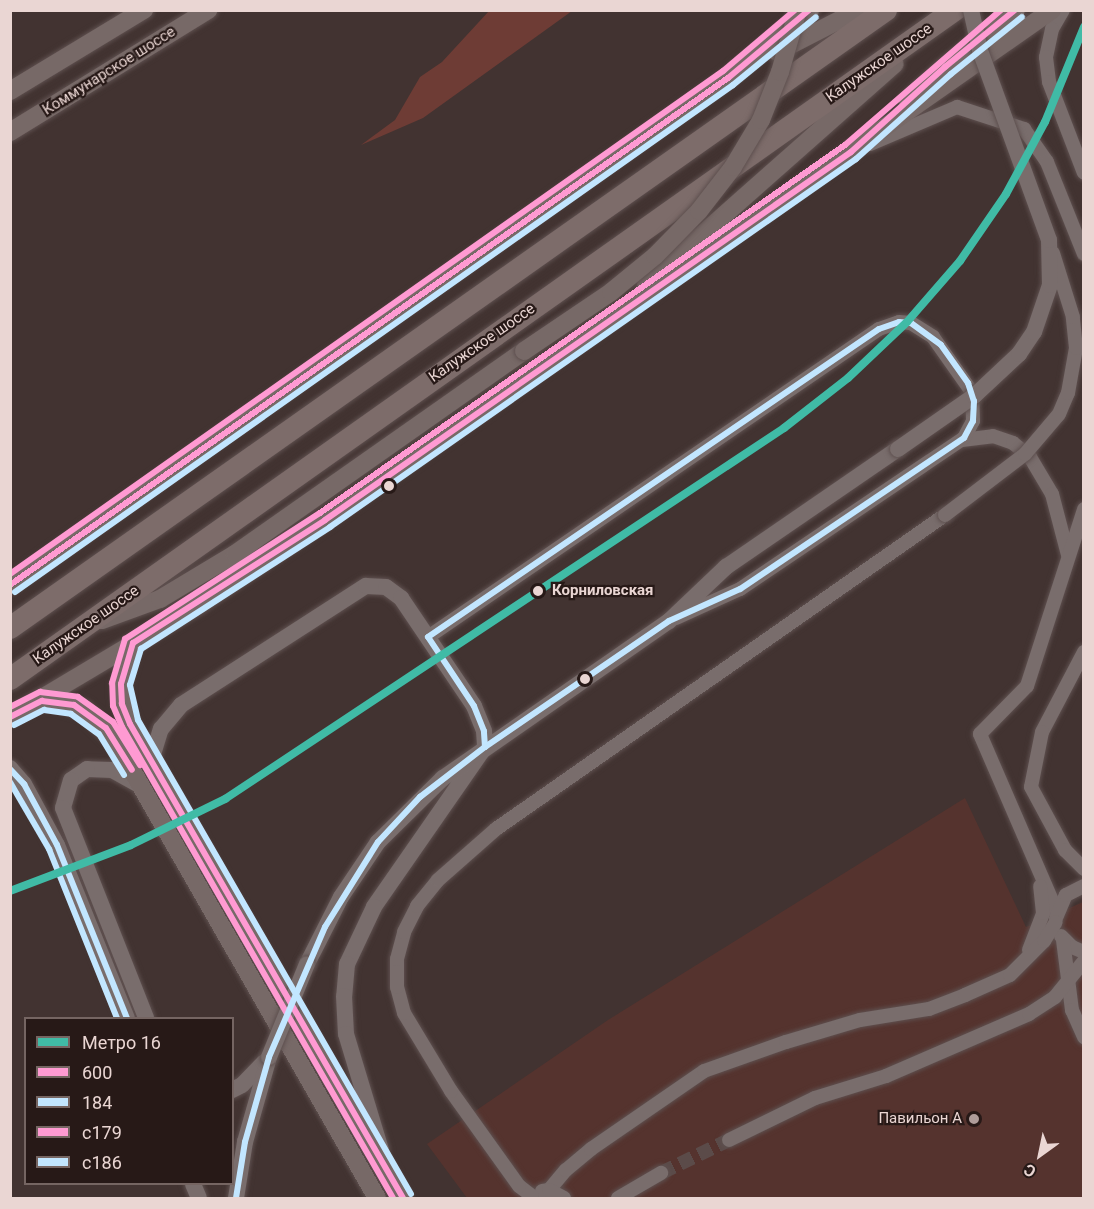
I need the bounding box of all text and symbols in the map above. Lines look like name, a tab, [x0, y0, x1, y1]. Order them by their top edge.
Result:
street label: Калужское шоссе	[823, 20, 935, 106]
street label: Коммунарское шоссе	[39, 23, 179, 119]
street label: Калужское шоссе	[426, 300, 538, 386]
unlabelled marker	[383, 480, 395, 492]
street label: Калужское шоссе	[30, 582, 142, 668]
marker: Корниловская	[529, 582, 547, 600]
place label: Корниловская	[552, 582, 654, 600]
unlabelled marker	[579, 673, 591, 685]
legend	[24, 1017, 234, 1185]
text: Метро 16	[82, 1032, 161, 1053]
text: 600	[82, 1062, 112, 1083]
text: 184	[82, 1092, 112, 1113]
place label: Павильон А	[878, 1110, 962, 1128]
marker: Павильон А	[967, 1112, 981, 1126]
text: с179	[82, 1122, 122, 1143]
north arrow	[1010, 1125, 1070, 1185]
text: с186	[82, 1152, 122, 1173]
text: С	[1020, 1160, 1039, 1181]

